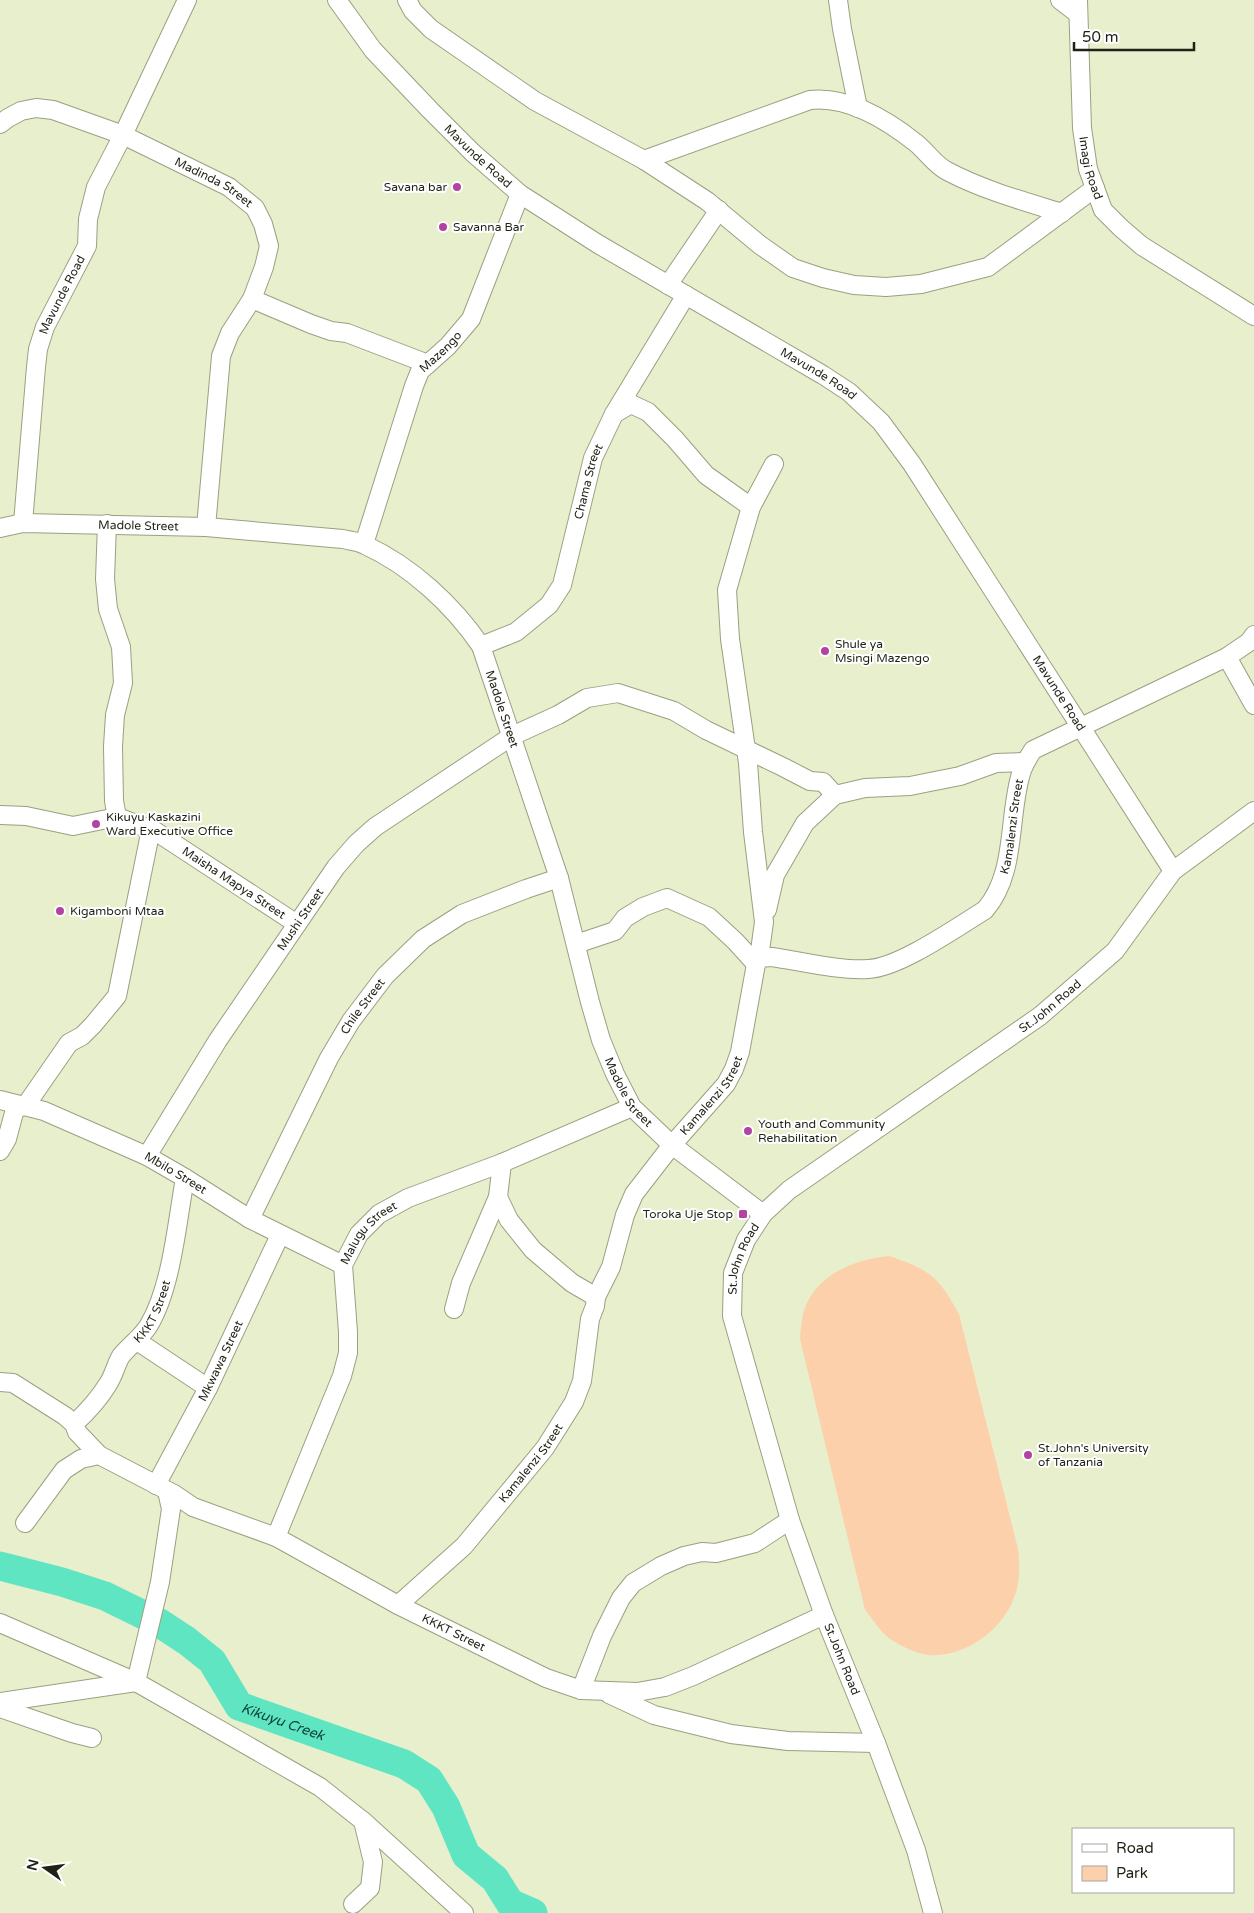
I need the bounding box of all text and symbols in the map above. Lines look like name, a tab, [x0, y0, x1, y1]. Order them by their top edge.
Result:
scale bar	[1074, 20, 1194, 52]
text: 50 m	[1082, 28, 1119, 46]
street label: Mavunde Road	[441, 121, 515, 191]
street label: Imagi Road	[1076, 135, 1106, 201]
street label: Madinda Street	[172, 154, 256, 211]
place label: Savana bar	[384, 180, 447, 194]
marker: Savana bar	[451, 181, 463, 193]
place label: Savanna Bar	[453, 220, 525, 234]
marker: Savanna Bar	[437, 221, 449, 233]
street label: Mavunde Road	[36, 253, 88, 336]
street label: Mazengo	[416, 328, 465, 375]
street label: Mavunde Road	[778, 345, 859, 402]
street label: Chama Street	[571, 441, 606, 521]
street label: Madole Street	[98, 518, 179, 533]
place label: Shule ya Msingi Mazengo	[835, 637, 929, 665]
marker: Shule ya Msingi Mazengo	[819, 645, 831, 657]
street label: Mavunde Road	[1030, 653, 1088, 734]
street label: Madole Street	[483, 669, 522, 750]
street label: Kamalenzi Street	[997, 777, 1026, 876]
place label: Kikuyu Kaskazini Ward Executive Office	[106, 810, 233, 838]
marker: Kikuyu Kaskazini Ward Executive Office	[90, 818, 102, 830]
street label: Maisha Mapya Street	[180, 844, 289, 922]
street label: Mushi Street	[274, 885, 327, 953]
place label: Kigamboni Mtaa	[70, 904, 164, 918]
marker: Kigamboni Mtaa	[54, 905, 66, 917]
street label: Chile Street	[338, 975, 388, 1037]
street label: St.John Road	[1016, 977, 1084, 1035]
street label: Kamalenzi Street	[677, 1054, 745, 1138]
street label: Madole Street	[602, 1055, 656, 1130]
place label: Youth and Community Rehabilitation	[758, 1117, 886, 1145]
marker: Youth and Community Rehabilitation	[742, 1125, 754, 1137]
street label: Mbilo Street	[142, 1149, 210, 1197]
street label: Malugu Street	[337, 1198, 400, 1267]
place label: Toroka Uje Stop	[643, 1207, 733, 1221]
marker: Toroka Uje Stop	[737, 1208, 749, 1220]
street label: St.John Road	[725, 1220, 762, 1295]
street label: KKKT Street	[131, 1278, 173, 1346]
street label: Mkwawa Street	[195, 1318, 246, 1404]
street label: Kamalenzi Street	[496, 1421, 566, 1505]
place label: St.John's University of Tanzania	[1038, 1441, 1149, 1469]
marker: St.John's University of Tanzania	[1022, 1449, 1034, 1461]
street label: KKKT Street	[420, 1611, 488, 1654]
street label: St.John Road	[821, 1621, 863, 1697]
water label: Kikuyu Creek	[239, 1699, 328, 1744]
legend	[1072, 1828, 1234, 1893]
text: Road	[1116, 1839, 1154, 1857]
north arrow	[20, 1843, 70, 1893]
text: N	[23, 1857, 42, 1872]
text: Park	[1116, 1864, 1148, 1882]

